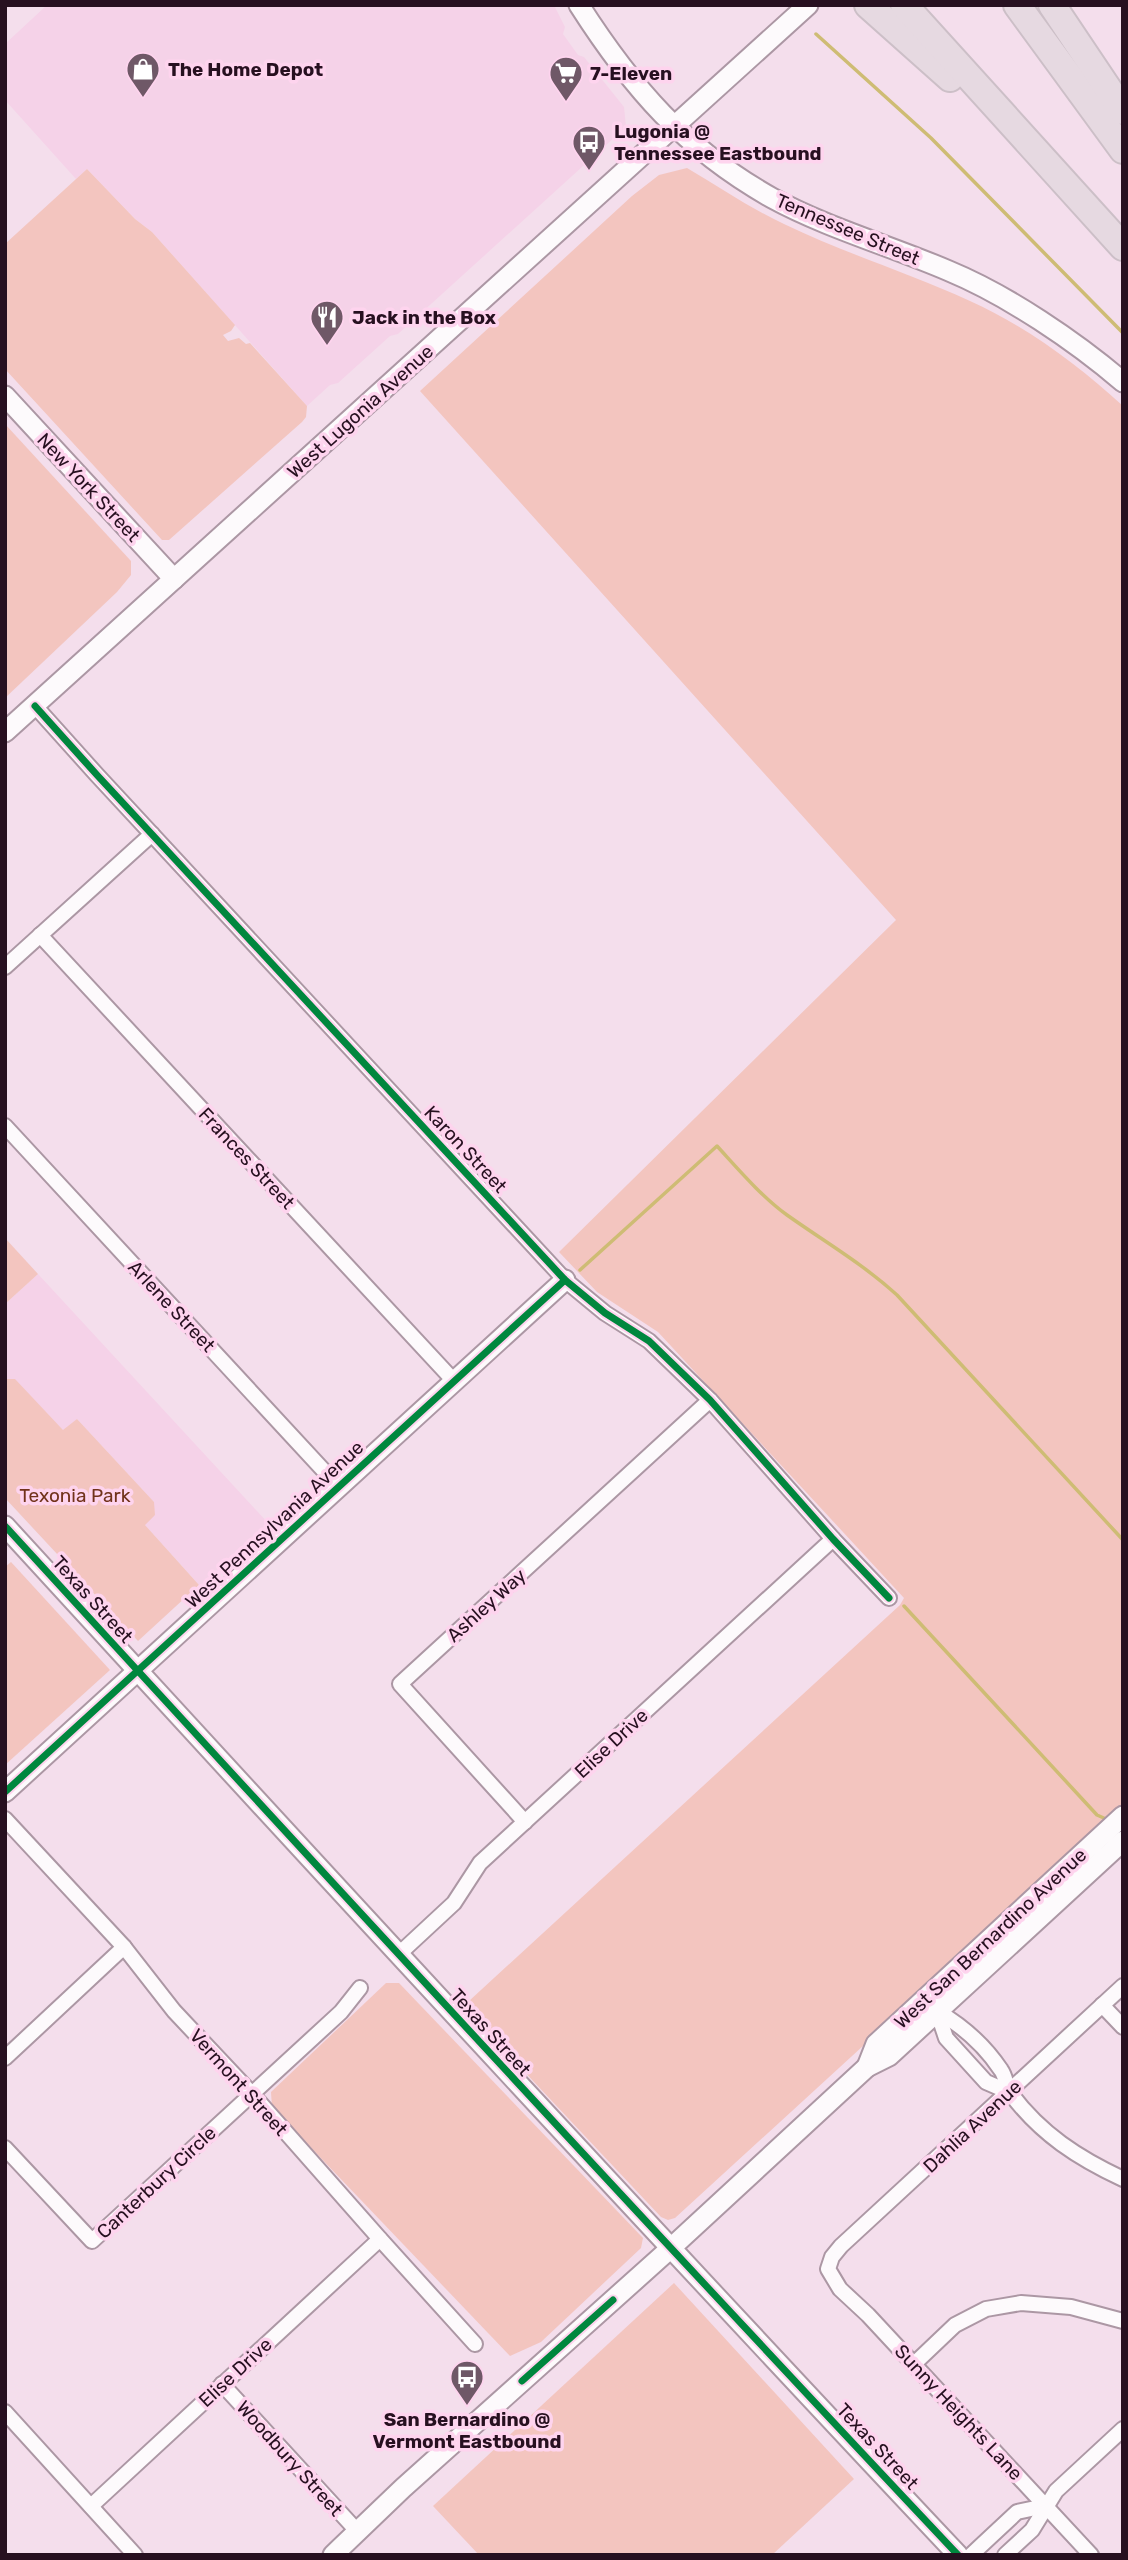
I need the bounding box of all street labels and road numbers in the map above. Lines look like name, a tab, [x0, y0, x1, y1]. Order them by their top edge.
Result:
street label: Tennessee Street	[773, 189, 924, 270]
street label: West Lugonia Avenue	[283, 340, 438, 483]
street label: New York Street	[32, 428, 145, 547]
street label: Karon Street	[419, 1101, 512, 1198]
street label: Frances Street	[194, 1103, 300, 1214]
street label: Arlene Street	[123, 1256, 220, 1357]
street label: West Pennsylvania Avenue	[180, 1436, 368, 1613]
street label: Texas Street	[47, 1551, 138, 1648]
street label: Ashley Way	[442, 1564, 531, 1647]
street label: Elise Drive	[570, 1704, 653, 1783]
street label: West San Bernardino Avenue	[890, 1843, 1091, 2033]
street label: Texas Street	[445, 1984, 536, 2081]
street label: Vermont Street	[185, 2024, 293, 2141]
street label: Dahlia Avenue	[919, 2075, 1026, 2178]
street label: Canterbury Circle	[92, 2121, 221, 2243]
street label: Elise Drive	[194, 2333, 277, 2412]
street label: Sunny Heights Lane	[890, 2340, 1028, 2485]
street label: Woodbury Street	[232, 2396, 348, 2521]
street label: Texas Street	[832, 2398, 924, 2495]

